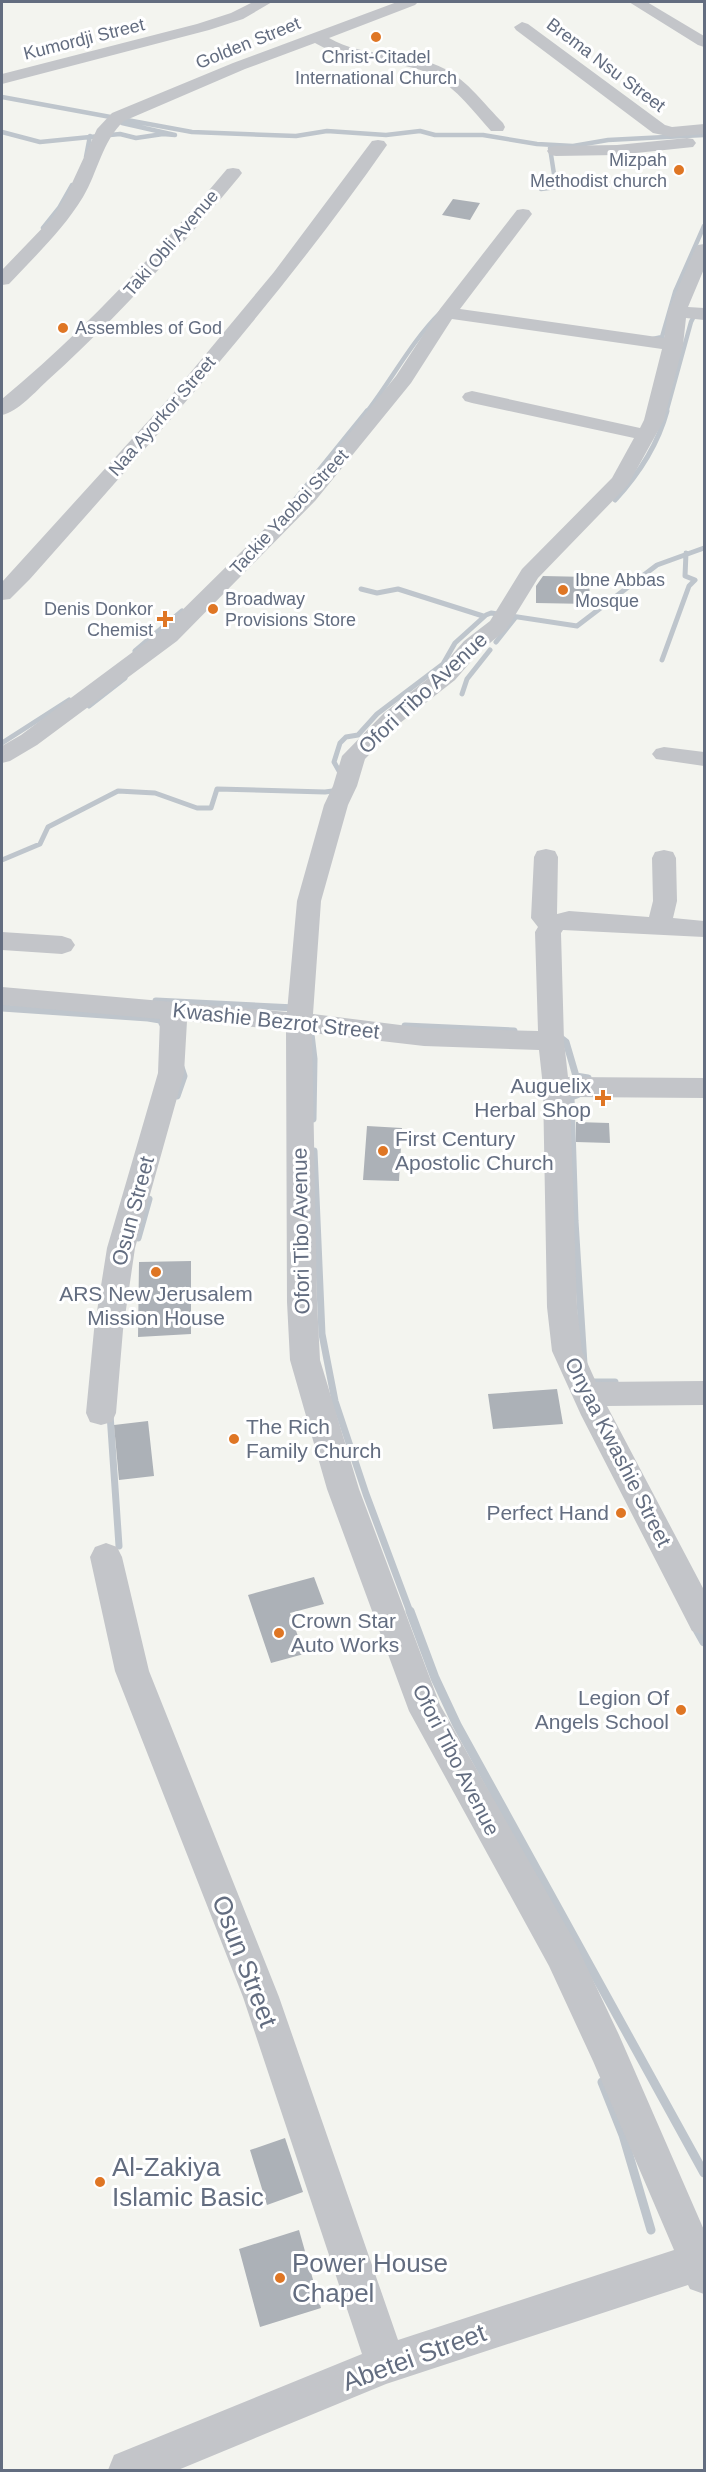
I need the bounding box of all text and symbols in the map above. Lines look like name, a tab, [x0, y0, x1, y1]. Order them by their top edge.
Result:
street label: Golden Street	[193, 13, 303, 73]
street label: Kumordji Street	[21, 14, 147, 64]
street label: Brema Nsu Street	[543, 14, 669, 116]
marker: Christ-Citadel International Church	[369, 30, 383, 44]
place label: Christ-Citadel International Church	[295, 47, 457, 88]
place label: Mizpah Methodist church	[530, 150, 667, 191]
marker: Mizpah Methodist church	[672, 163, 686, 177]
street label: Taki Obli Avenue	[120, 186, 222, 300]
place label: Assembles of God	[75, 318, 222, 338]
marker: Assembles of God	[56, 321, 70, 335]
street label: Naa Ayorkor Street	[105, 352, 219, 480]
street label: Tackie Yaoboi Street	[226, 445, 352, 579]
place label: Ibne Abbas Mosque	[575, 570, 665, 611]
marker: Ibne Abbas Mosque	[556, 583, 570, 597]
place label: Broadway Provisions Store	[225, 589, 356, 630]
place label: Denis Donkor Chemist	[44, 599, 153, 640]
marker: Broadway Provisions Store	[206, 602, 220, 616]
marker: Denis Donkor Chemist	[158, 612, 172, 626]
street label: Ofori Tibo Avenue	[354, 627, 491, 758]
street label: Kwashie Bezrot Street	[172, 998, 381, 1043]
place label: Auguelix Herbal Shop	[474, 1074, 591, 1121]
marker: Auguelix Herbal Shop	[596, 1091, 610, 1105]
place label: First Century Apostolic Church	[395, 1127, 554, 1174]
marker: First Century Apostolic Church	[376, 1144, 390, 1158]
street label: Ofori Tibo Avenue	[288, 1148, 313, 1314]
street label: Osun Street	[107, 1154, 158, 1268]
marker: ARS New Jerusalem Mission House	[149, 1265, 163, 1279]
place label: ARS New Jerusalem Mission House	[59, 1282, 253, 1329]
street label: Onyaa Kwashie Street	[561, 1353, 676, 1550]
place label: The Rich Family Church	[246, 1415, 381, 1462]
marker: The Rich Family Church	[227, 1432, 241, 1446]
place label: Perfect Hand	[486, 1501, 609, 1524]
marker: Perfect Hand	[614, 1506, 628, 1520]
place label: Crown Star Auto Works	[291, 1609, 399, 1656]
marker: Crown Star Auto Works	[272, 1626, 286, 1640]
street label: Ofori Tibo Avenue	[408, 1680, 505, 1839]
place label: Legion Of Angels School	[535, 1686, 669, 1733]
marker: Legion Of Angels School	[674, 1703, 688, 1717]
street label: Osun Street	[206, 1891, 284, 2032]
place label: Al-Zakiya Islamic Basic	[112, 2152, 264, 2212]
marker: Al-Zakiya Islamic Basic	[93, 2175, 107, 2189]
place label: Power House Chapel	[292, 2248, 448, 2308]
marker: Power House Chapel	[273, 2271, 287, 2285]
street label: Abetei Street	[338, 2317, 490, 2397]

